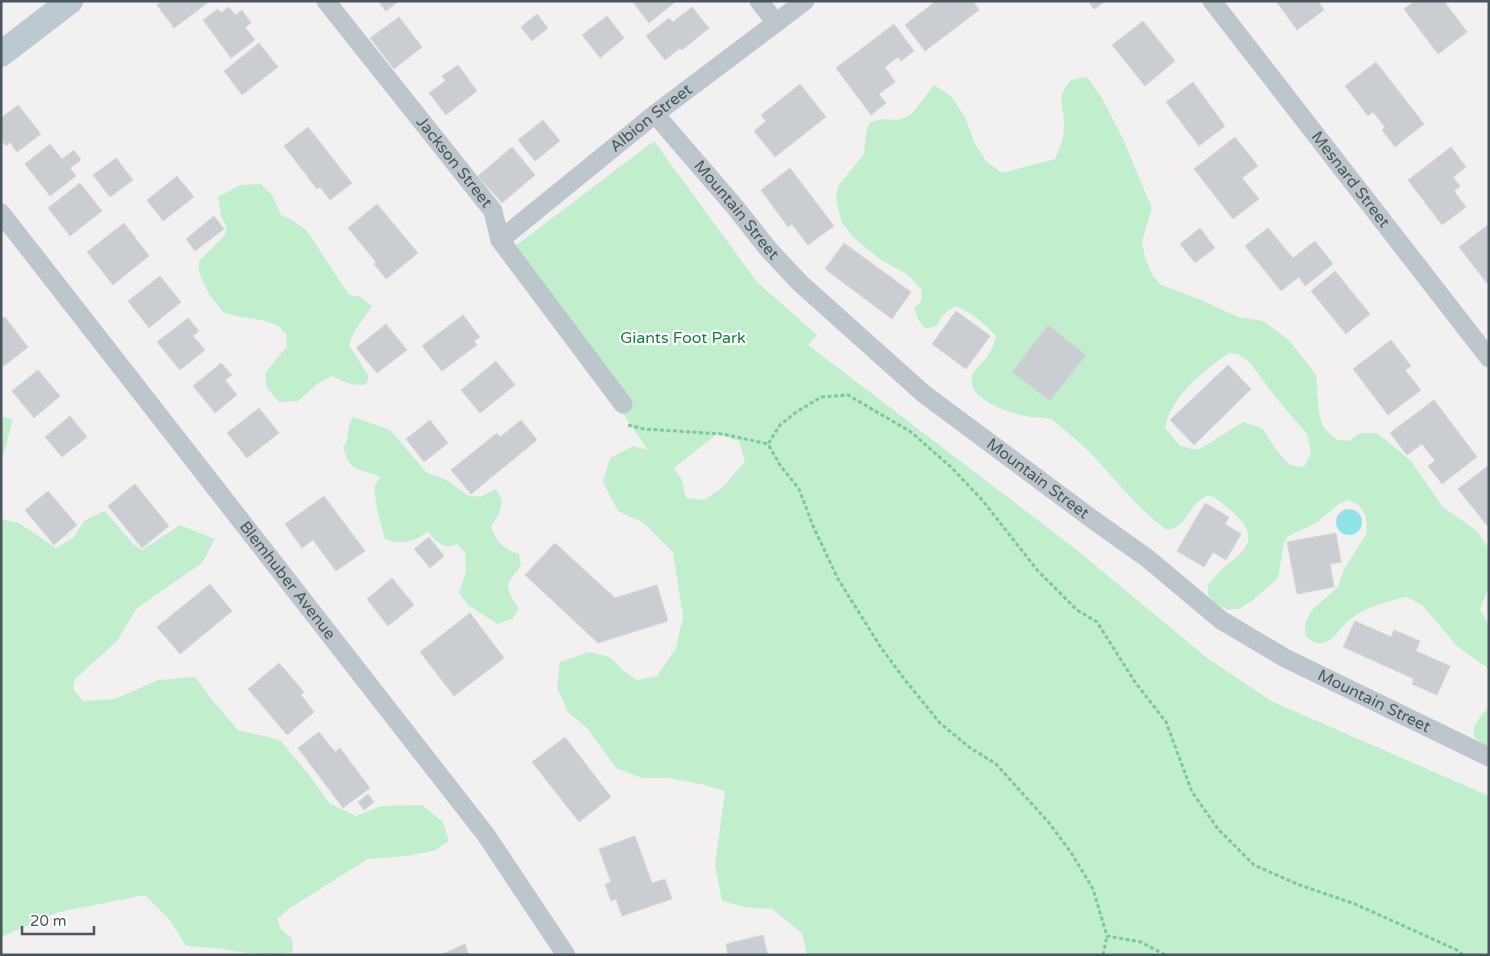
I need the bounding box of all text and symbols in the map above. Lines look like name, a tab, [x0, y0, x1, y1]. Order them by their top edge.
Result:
street label: Albion Street	[606, 80, 696, 157]
street label: Jackson Street	[412, 113, 497, 212]
street label: Mesnard Street	[1307, 127, 1394, 232]
street label: Mountain Street	[689, 156, 783, 264]
park label: Giants Foot Park	[620, 328, 746, 348]
street label: Mountain Street	[982, 434, 1093, 523]
street label: Blemhuber Avenue	[235, 517, 340, 644]
street label: Mountain Street	[1314, 665, 1434, 737]
scale bar	[22, 904, 95, 936]
text: 20 m	[30, 912, 67, 930]

